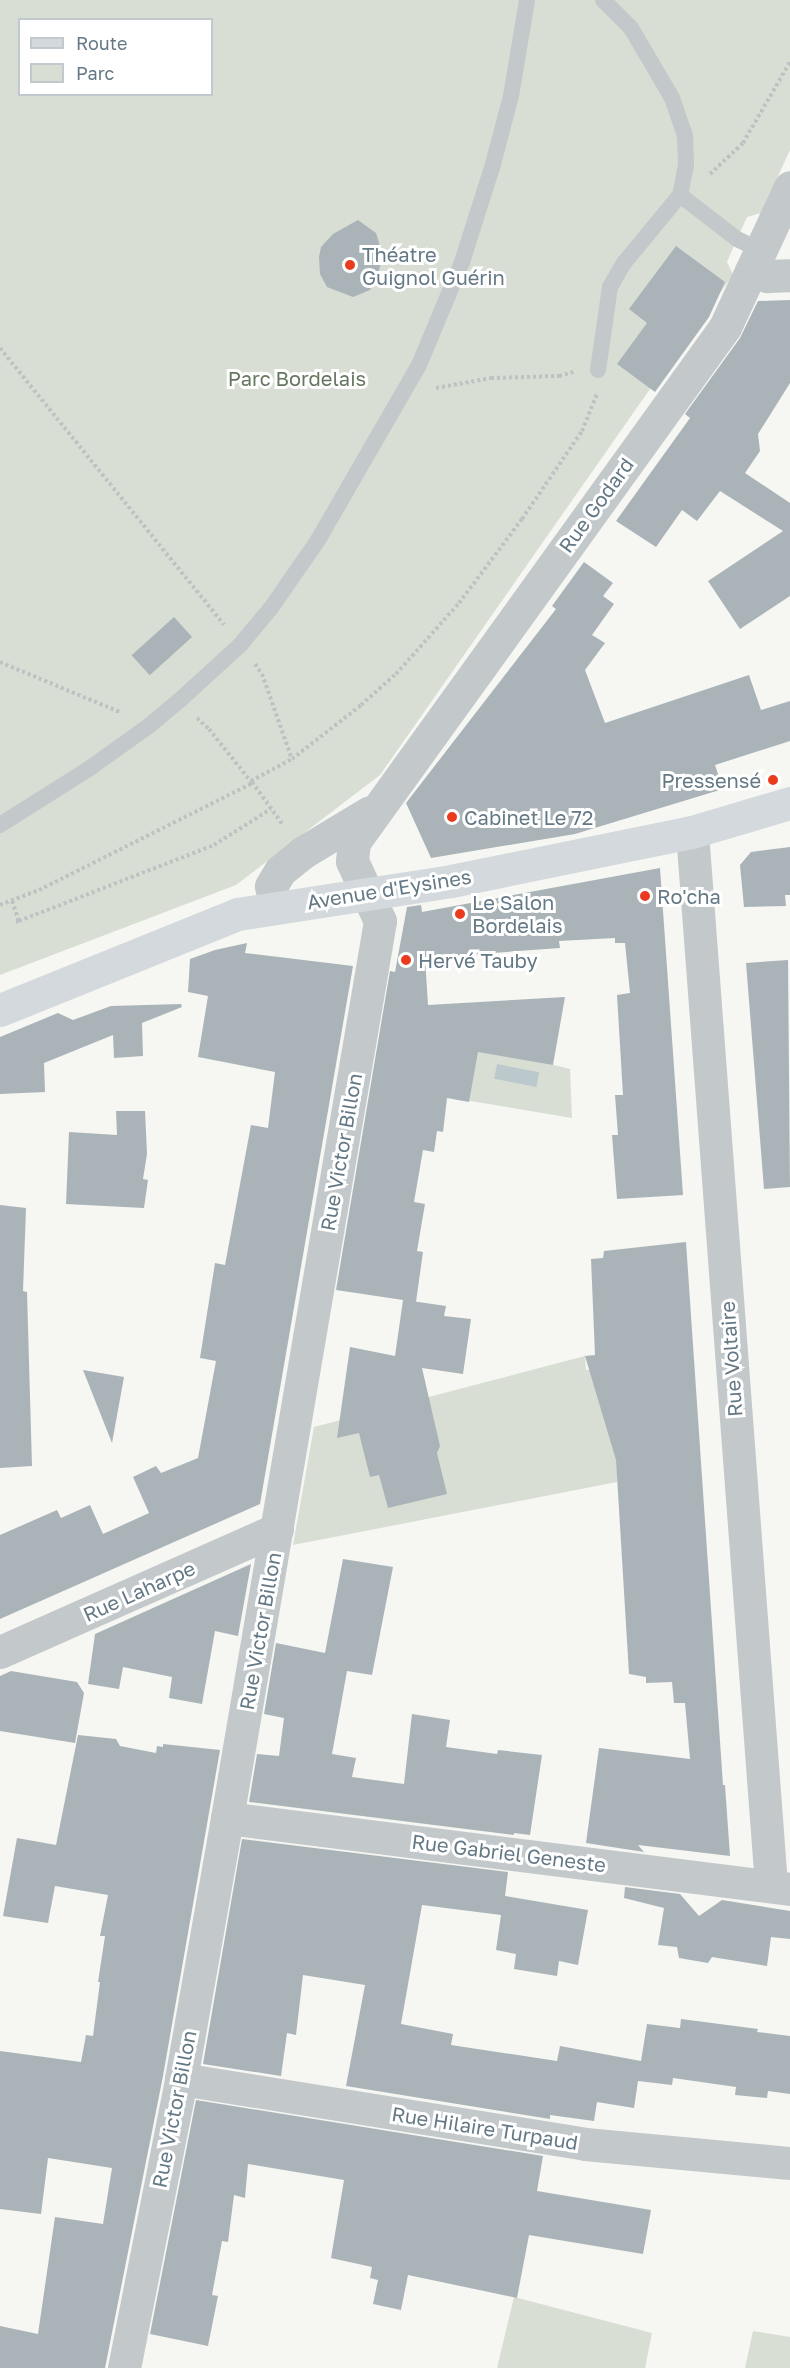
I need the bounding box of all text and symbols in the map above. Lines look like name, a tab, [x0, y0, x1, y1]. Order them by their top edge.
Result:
legend	[18, 18, 213, 96]
text: Route	[76, 32, 127, 54]
text: Parc	[76, 62, 114, 84]
place label: Théatre Guignol Guérin	[362, 242, 505, 289]
marker: Théatre Guignol Guérin	[343, 258, 357, 272]
park label: Parc Bordelais	[228, 366, 366, 390]
street label: Rue Godard	[554, 453, 638, 557]
place label: Pressensé	[661, 768, 761, 792]
marker: Pressensé	[766, 773, 780, 787]
place label: Cabinet Le 72	[464, 805, 593, 829]
marker: Cabinet Le 72	[445, 810, 459, 824]
street label: Avenue d'Eysines	[305, 864, 473, 914]
place label: Ro'cha	[657, 884, 721, 908]
marker: Ro'cha	[638, 889, 652, 903]
place label: Le Salon Bordelais	[472, 891, 563, 938]
marker: Le Salon Bordelais	[453, 907, 467, 921]
place label: Hervé Tauby	[418, 948, 538, 972]
marker: Hervé Tauby	[399, 953, 413, 967]
street label: Rue Victor Billon	[315, 1071, 367, 1233]
street label: Rue Voltaire	[715, 1300, 747, 1418]
street label: Rue Victor Billon	[234, 1550, 286, 1712]
street label: Rue Laharpe	[79, 1556, 199, 1626]
street label: Rue Gabriel Geneste	[410, 1829, 608, 1877]
street label: Rue Victor Billon	[147, 2028, 201, 2190]
street label: Rue Hilaire Turpaud	[390, 2101, 580, 2155]

